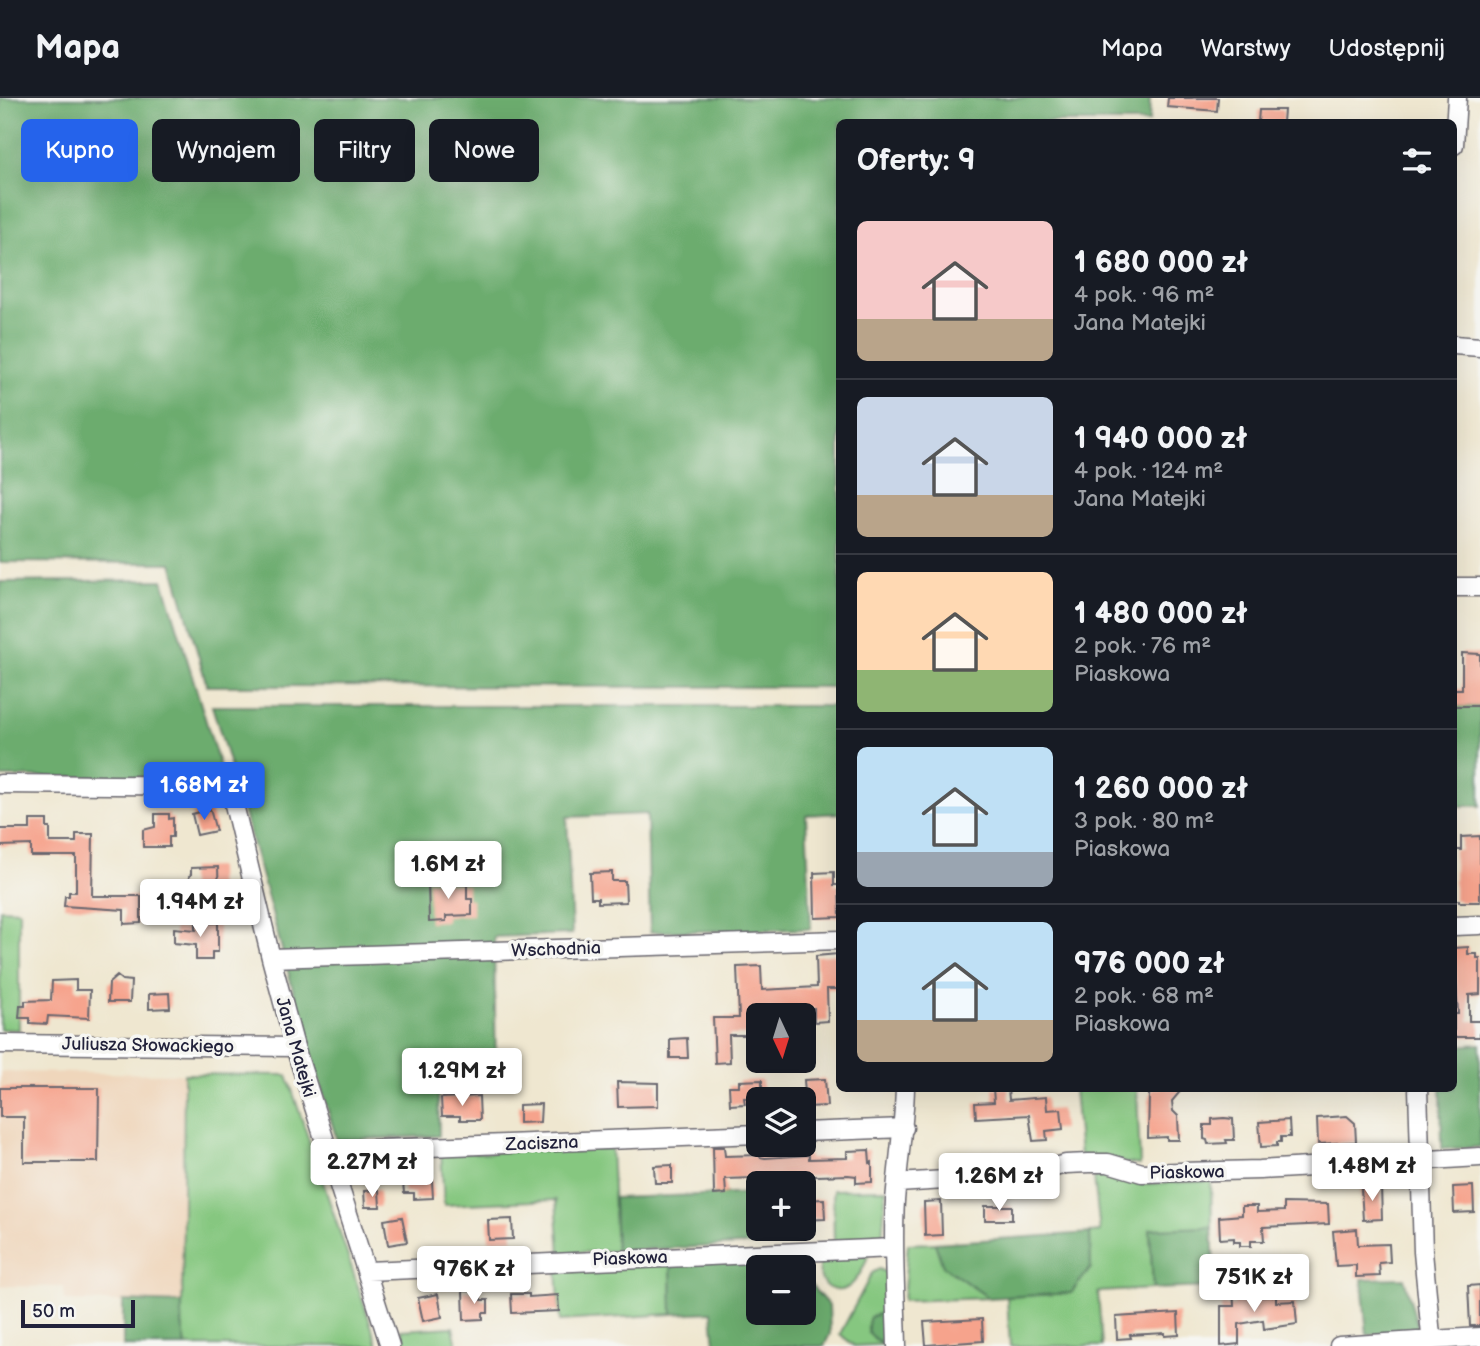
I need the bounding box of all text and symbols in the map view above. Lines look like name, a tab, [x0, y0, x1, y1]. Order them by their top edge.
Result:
text: Mapa	[35, 28, 120, 68]
text: Mapa	[1101, 34, 1163, 63]
text: Warstwy	[1201, 34, 1291, 63]
text: Udostępnij	[1329, 34, 1445, 63]
chip: Kupno	[21, 119, 138, 182]
chip: Wynajem	[152, 119, 300, 182]
chip: Filtry	[314, 119, 415, 182]
chip: Nowe	[429, 119, 539, 182]
icon: filters	[1398, 142, 1436, 180]
text: Oferty: 9	[857, 143, 976, 179]
text: 1 680 000 zł	[1074, 245, 1248, 281]
icon: home	[913, 249, 997, 333]
text: 4 pok. · 96 m²	[1074, 281, 1214, 309]
text: Jana Matejki	[1074, 309, 1206, 337]
text: 1 940 000 zł	[1074, 421, 1247, 457]
icon: home	[913, 425, 997, 509]
text: 4 pok. · 124 m²	[1074, 457, 1223, 485]
text: Jana Matejki	[1074, 485, 1206, 513]
text: 1 480 000 zł	[1074, 596, 1248, 632]
icon: home	[913, 600, 997, 684]
text: 2 pok. · 76 m²	[1074, 632, 1211, 660]
text: Piaskowa	[1074, 660, 1170, 688]
pin: 1.68M zł	[132, 762, 276, 822]
text: 1.68M zł	[160, 771, 248, 799]
text: 1 260 000 zł	[1074, 771, 1248, 807]
icon: home	[913, 775, 997, 859]
text: 3 pok. · 80 m²	[1074, 807, 1214, 835]
text: Piaskowa	[1074, 835, 1170, 863]
pin: 1.6M zł	[383, 842, 513, 901]
text: 1.6M zł	[411, 850, 485, 878]
pin: 1.94M zł	[128, 880, 272, 939]
text: 1.94M zł	[156, 888, 244, 916]
street label: Wschodnia	[511, 937, 601, 962]
text: 976 000 zł	[1074, 946, 1225, 982]
icon: home	[913, 950, 997, 1034]
text: 2 pok. · 68 m²	[1074, 982, 1214, 1010]
street label: Jana Matejki	[271, 995, 320, 1100]
north arrow	[746, 1003, 816, 1073]
map controls	[746, 1003, 816, 1325]
text: Piaskowa	[1074, 1010, 1170, 1038]
street label: Juliusza Słowackiego	[62, 1033, 234, 1058]
pin: 1.29M zł	[390, 1048, 534, 1108]
text: 1.29M zł	[418, 1057, 506, 1085]
button: layers	[746, 1087, 816, 1157]
street label: Zaciszna	[504, 1132, 579, 1155]
pin: 2.27M zł	[300, 1140, 444, 1199]
pin: 1.48M zł	[1300, 1144, 1444, 1203]
text: 2.27M zł	[327, 1148, 417, 1176]
text: 1.48M zł	[1328, 1152, 1416, 1180]
pin: 1.26M zł	[927, 1154, 1071, 1213]
street label: Piaskowa	[1149, 1161, 1225, 1184]
text: 1.26M zł	[955, 1162, 1043, 1190]
button: +	[746, 1171, 816, 1241]
pin: 976K zł	[409, 1246, 539, 1306]
street label: Piaskowa	[592, 1247, 668, 1270]
pin: 751K zł	[1189, 1254, 1319, 1314]
text: 976K zł	[433, 1255, 515, 1283]
button: −	[746, 1255, 816, 1325]
text: 751K zł	[1215, 1263, 1293, 1291]
scale bar	[21, 1297, 135, 1329]
text: 50 m	[32, 1300, 75, 1323]

